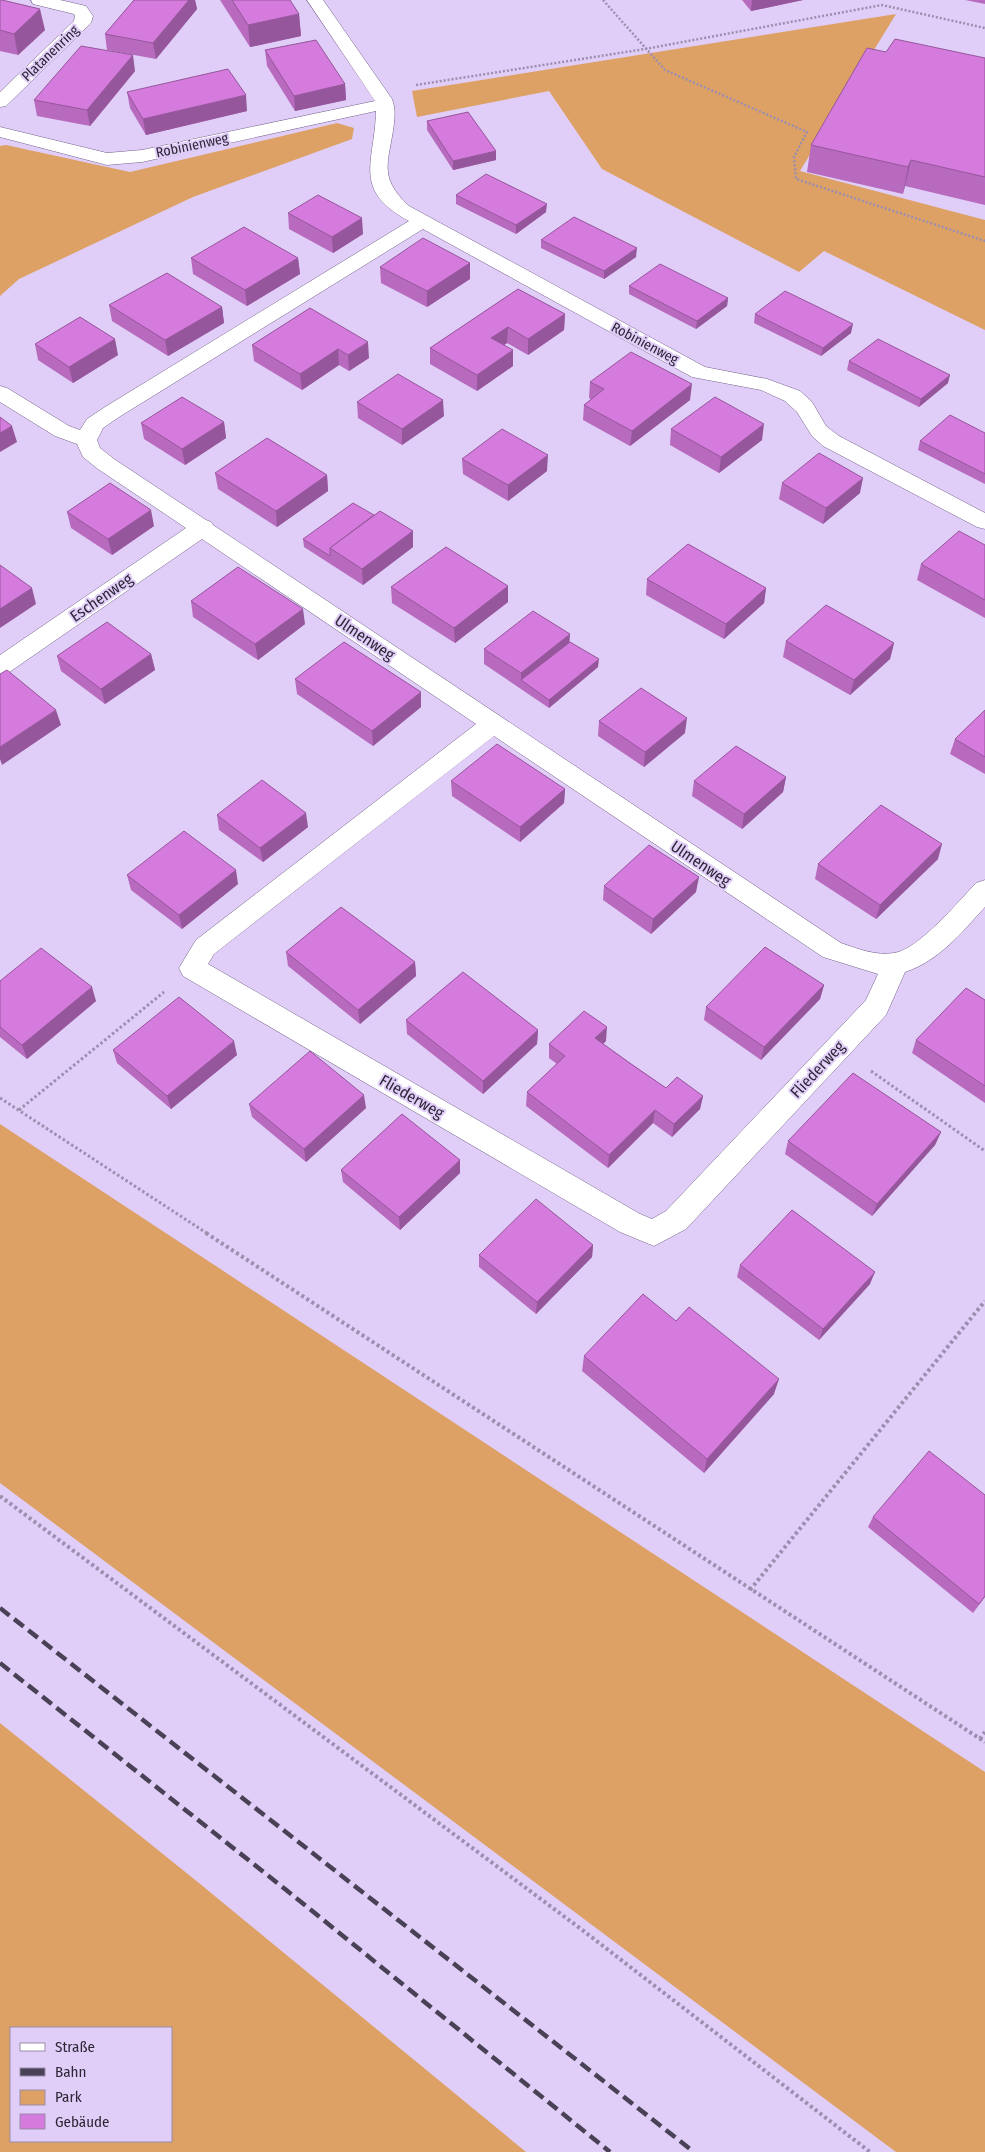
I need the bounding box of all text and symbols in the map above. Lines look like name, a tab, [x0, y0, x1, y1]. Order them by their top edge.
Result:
street label: Platanenring	[18, 22, 83, 85]
street label: Robinienweg	[154, 129, 230, 161]
street label: Robinienweg	[608, 319, 682, 368]
street label: Eschenweg	[66, 569, 137, 626]
street label: Ulmenweg	[331, 610, 399, 665]
street label: Ulmenweg	[667, 836, 735, 891]
street label: Fliederweg	[786, 1037, 849, 1102]
street label: Fliederweg	[376, 1070, 448, 1123]
legend	[10, 2027, 172, 2142]
text: Straße	[55, 2038, 95, 2056]
text: Bahn	[55, 2063, 86, 2081]
text: Park	[55, 2088, 82, 2106]
text: Gebäude	[55, 2113, 110, 2131]

